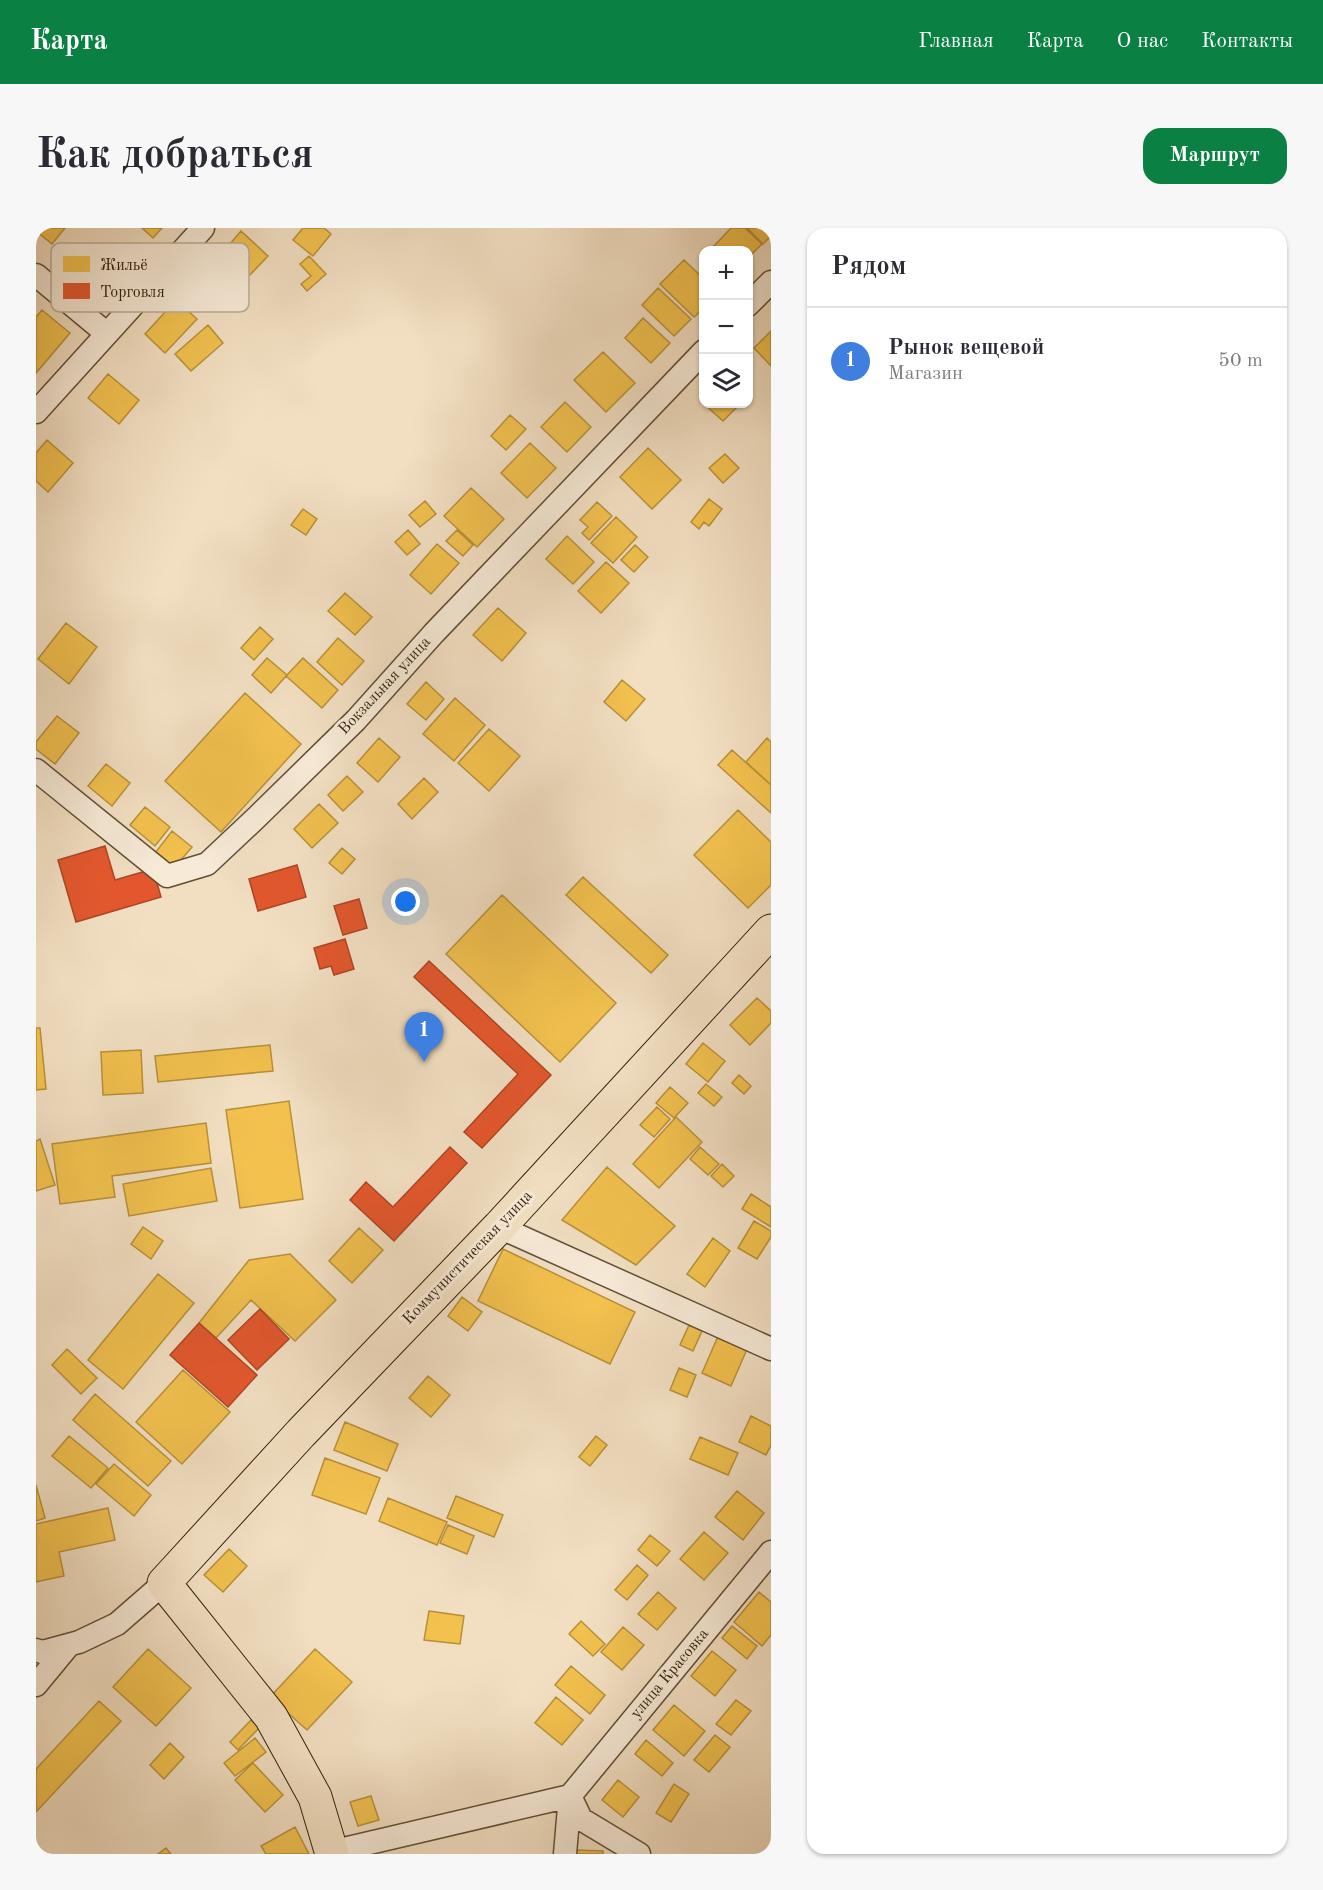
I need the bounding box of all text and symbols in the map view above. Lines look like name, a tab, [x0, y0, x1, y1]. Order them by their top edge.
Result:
text: Карта	[30, 28, 108, 56]
text: Главная	[918, 31, 994, 52]
text: Карта	[1027, 31, 1084, 52]
text: О нас	[1117, 31, 1168, 52]
text: Контакты	[1201, 31, 1293, 52]
button: Маршрут	[1143, 128, 1287, 184]
text: Как добраться	[36, 135, 313, 177]
legend	[51, 243, 249, 312]
map controls	[699, 246, 753, 408]
button: +	[699, 246, 753, 300]
text: Рядом	[831, 254, 906, 280]
text: Жильё	[100, 258, 148, 274]
text: Торговля	[100, 285, 165, 301]
button: −	[699, 300, 753, 354]
text: Рынок вещевой	[888, 337, 1044, 359]
text: 1	[845, 351, 856, 371]
text: 50 m	[1218, 351, 1263, 371]
button: layers	[699, 354, 753, 408]
text: Магазин	[888, 364, 963, 384]
street label: Вокзальная улица	[336, 634, 434, 738]
your location	[391, 887, 420, 916]
pin: 1	[404, 1012, 444, 1062]
street label: Коммунистическая улица	[400, 1188, 536, 1328]
street label: улица Красовка	[628, 1626, 712, 1722]

